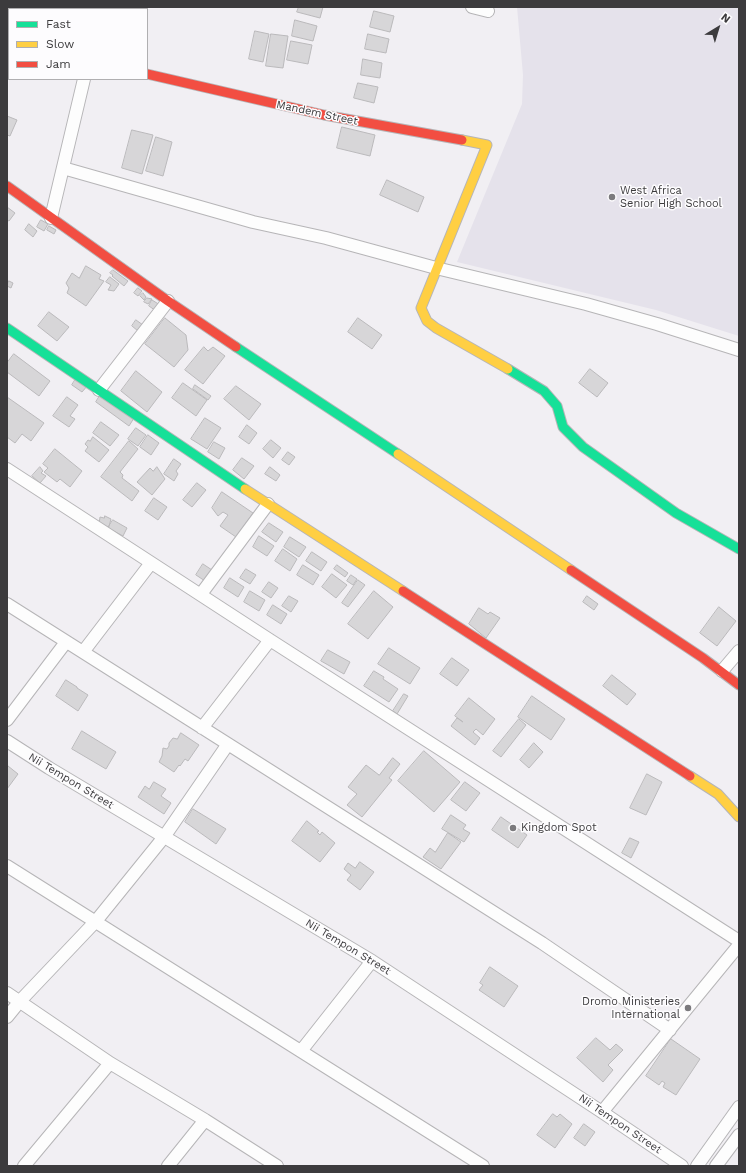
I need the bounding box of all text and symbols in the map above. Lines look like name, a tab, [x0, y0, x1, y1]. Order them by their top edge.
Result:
legend	[8, 8, 148, 80]
north arrow	[698, 8, 738, 48]
text: N	[718, 11, 733, 26]
text: Fast	[46, 17, 71, 31]
text: Slow	[46, 37, 74, 51]
text: Jam	[46, 57, 71, 71]
street label: Mandem Street	[275, 98, 359, 128]
place label: West Africa Senior High School	[620, 184, 722, 210]
marker: West Africa Senior High School	[607, 192, 617, 202]
street label: Nii Tempon Street	[26, 750, 116, 812]
place label: Kingdom Spot	[521, 821, 597, 835]
marker: Kingdom Spot	[508, 823, 518, 833]
street label: Nii Tempon Street	[303, 916, 393, 978]
place label: Dromo Ministeries International	[582, 995, 680, 1021]
marker: Dromo Ministeries International	[683, 1003, 693, 1013]
street label: Nii Tempon Street	[576, 1091, 664, 1157]

